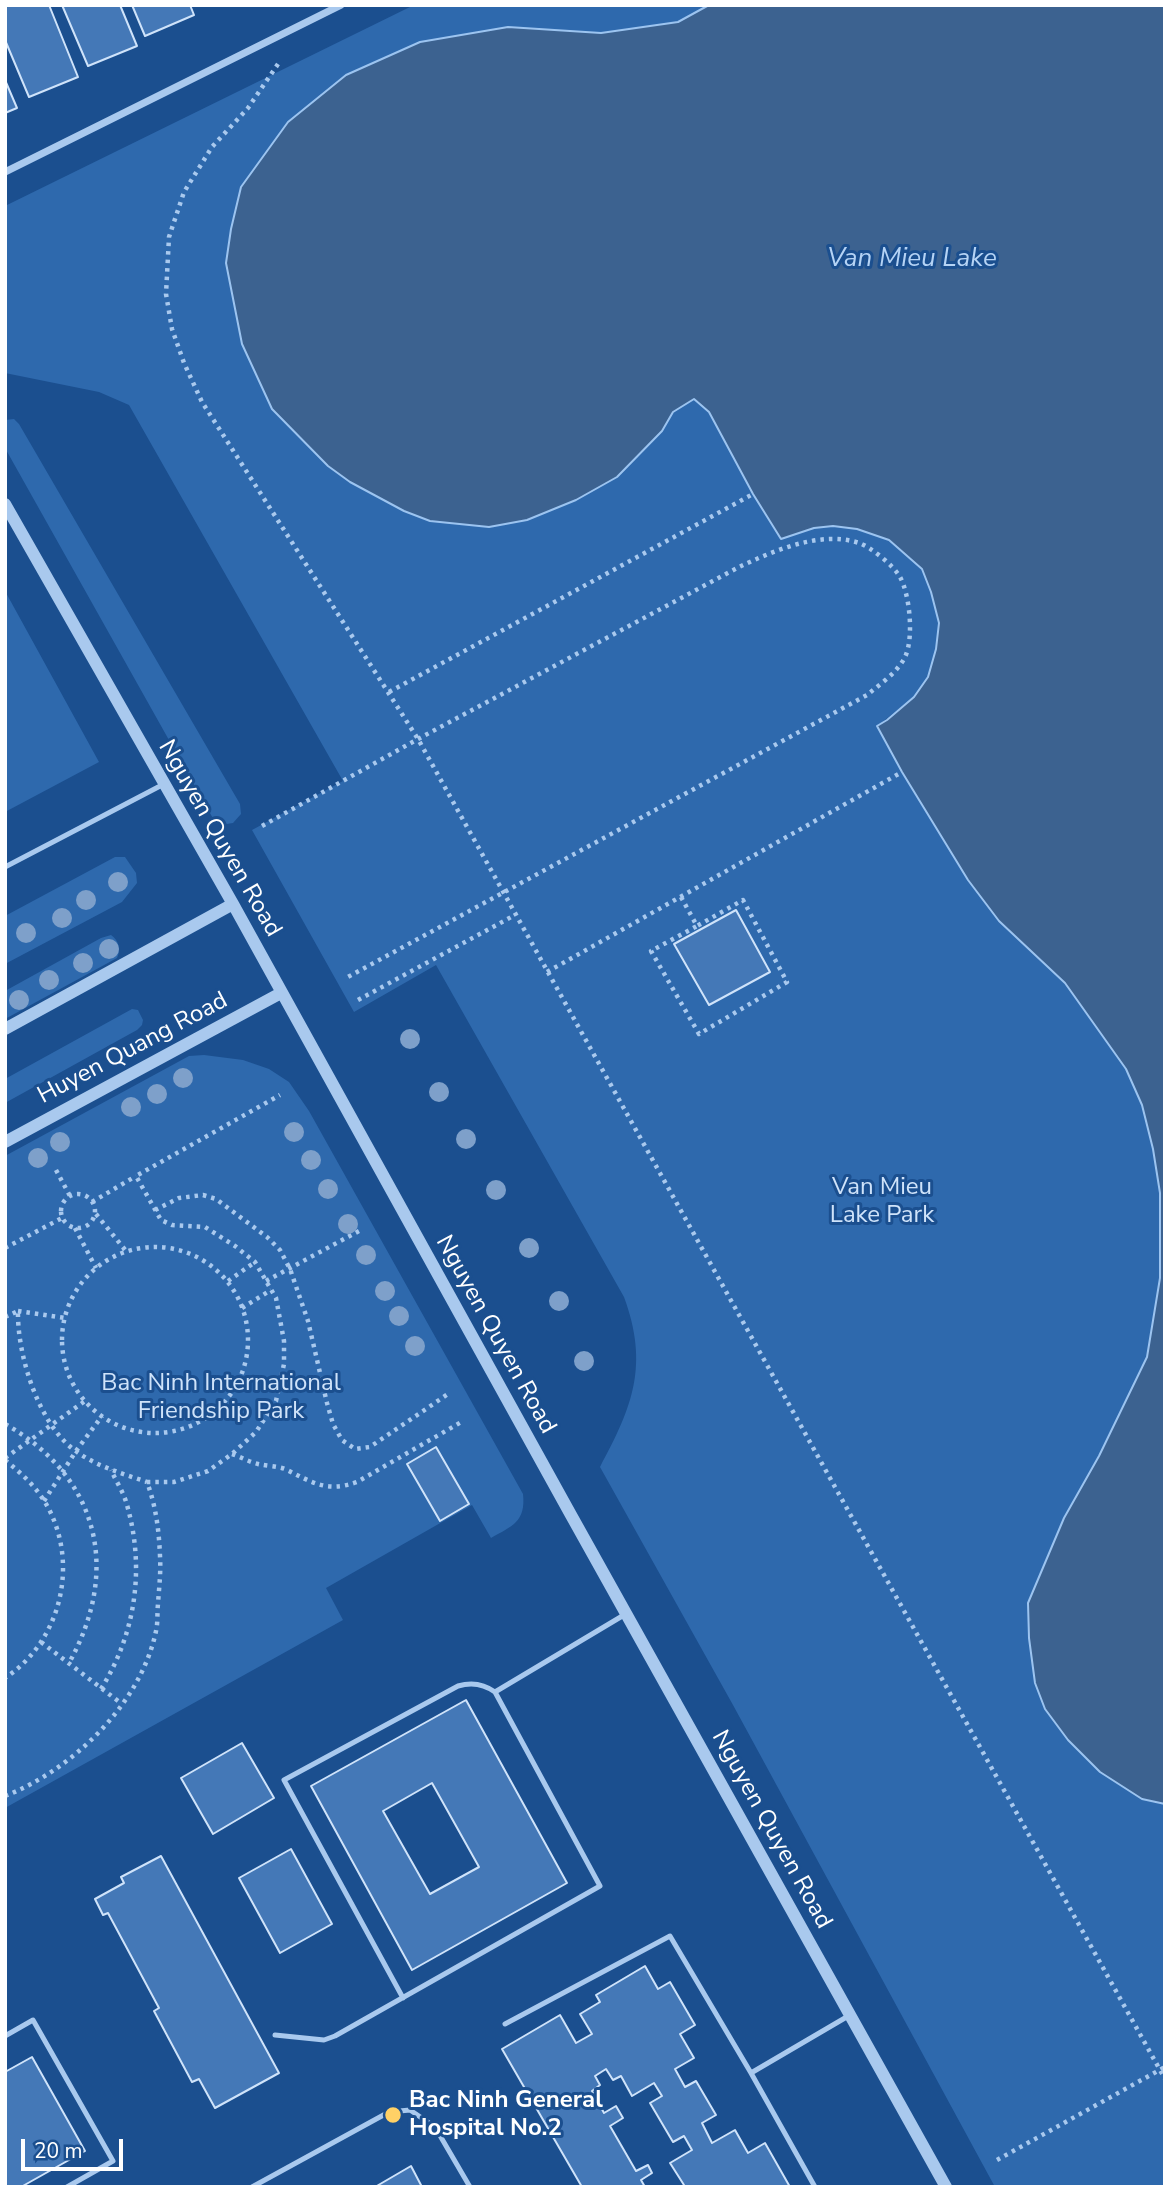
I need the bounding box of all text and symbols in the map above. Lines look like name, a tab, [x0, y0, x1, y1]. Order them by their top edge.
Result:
water label: Van Mieu Lake	[827, 244, 997, 276]
street label: Nguyen Quyen Road	[151, 735, 287, 943]
street label: Huyen Quang Road	[33, 987, 233, 1111]
park label: Van Mieu Lake Park	[830, 1174, 934, 1230]
street label: Nguyen Quyen Road	[428, 1231, 562, 1439]
park label: Bac Ninh International Friendship Park	[101, 1370, 341, 1426]
street label: Nguyen Quyen Road	[704, 1726, 838, 1934]
place label: Bac Ninh General Hospital No.2	[409, 2087, 603, 2143]
marker: Bac Ninh General Hospital No.2	[383, 2105, 403, 2125]
scale bar	[24, 2126, 126, 2170]
text: 20 m	[34, 2137, 83, 2165]

